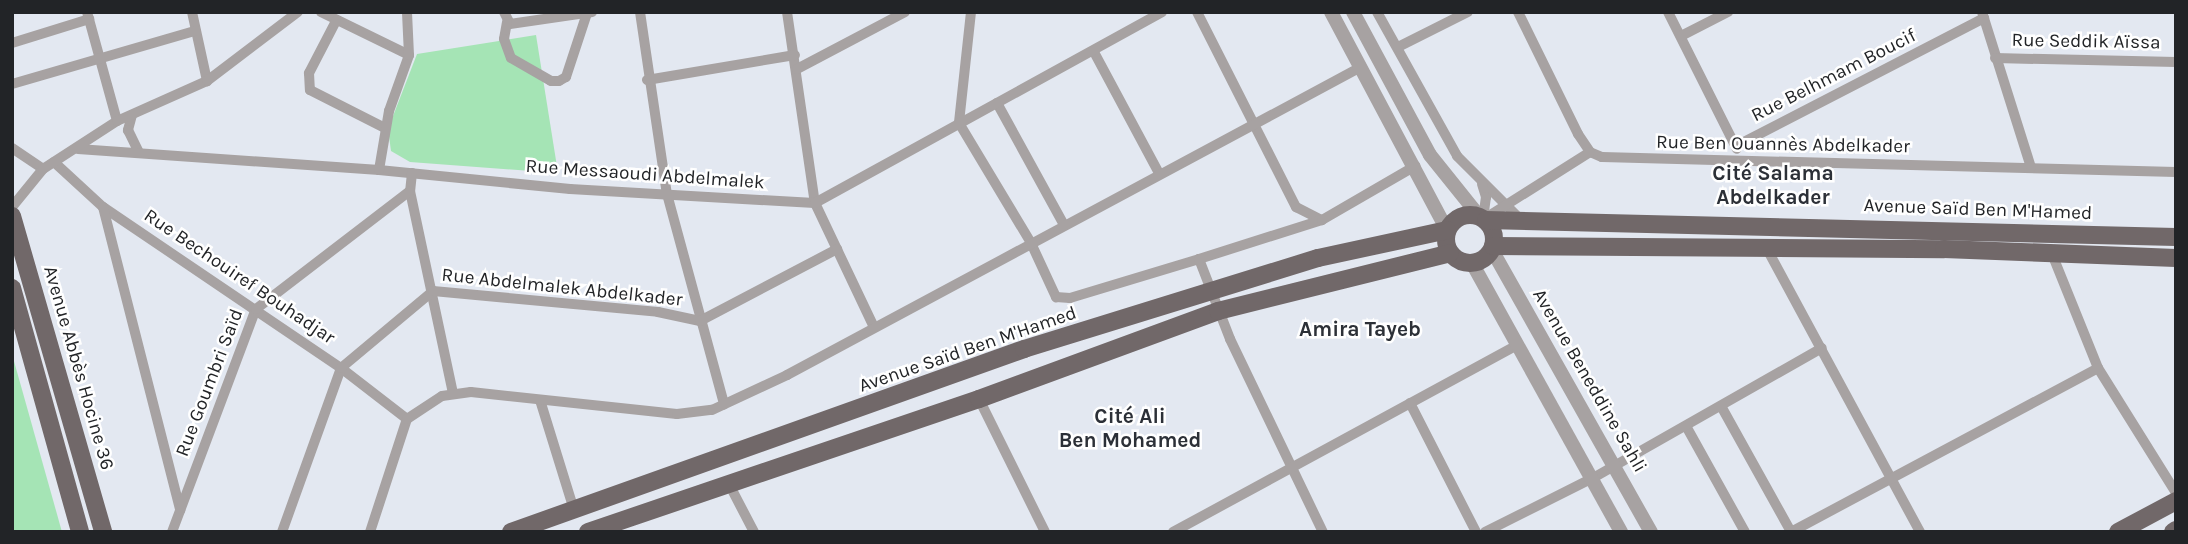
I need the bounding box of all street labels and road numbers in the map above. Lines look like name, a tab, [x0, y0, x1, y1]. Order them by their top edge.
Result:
street label: Rue Belhmam Boucif	[1748, 25, 1920, 127]
street label: Rue Seddik Aïssa	[2011, 29, 2161, 55]
street label: Rue Ben Ouannès Abdelkader	[1656, 131, 1910, 159]
street label: Rue Messaoudi Abdelmalek	[525, 155, 765, 195]
street label: Avenue Saïd Ben M'Hamed	[1863, 195, 2093, 225]
street label: Rue Bechouiref Bouhadjar	[139, 204, 339, 350]
street label: Avenue Abbès Hocine 36	[38, 263, 118, 473]
street label: Rue Abdelmalek Abdelkader	[440, 264, 684, 312]
street label: Avenue Beneddine Sahli	[1527, 285, 1651, 477]
street label: Avenue Saïd Ben M'Hamed	[856, 302, 1080, 398]
street label: Rue Goumbri Saïd	[171, 306, 249, 460]

